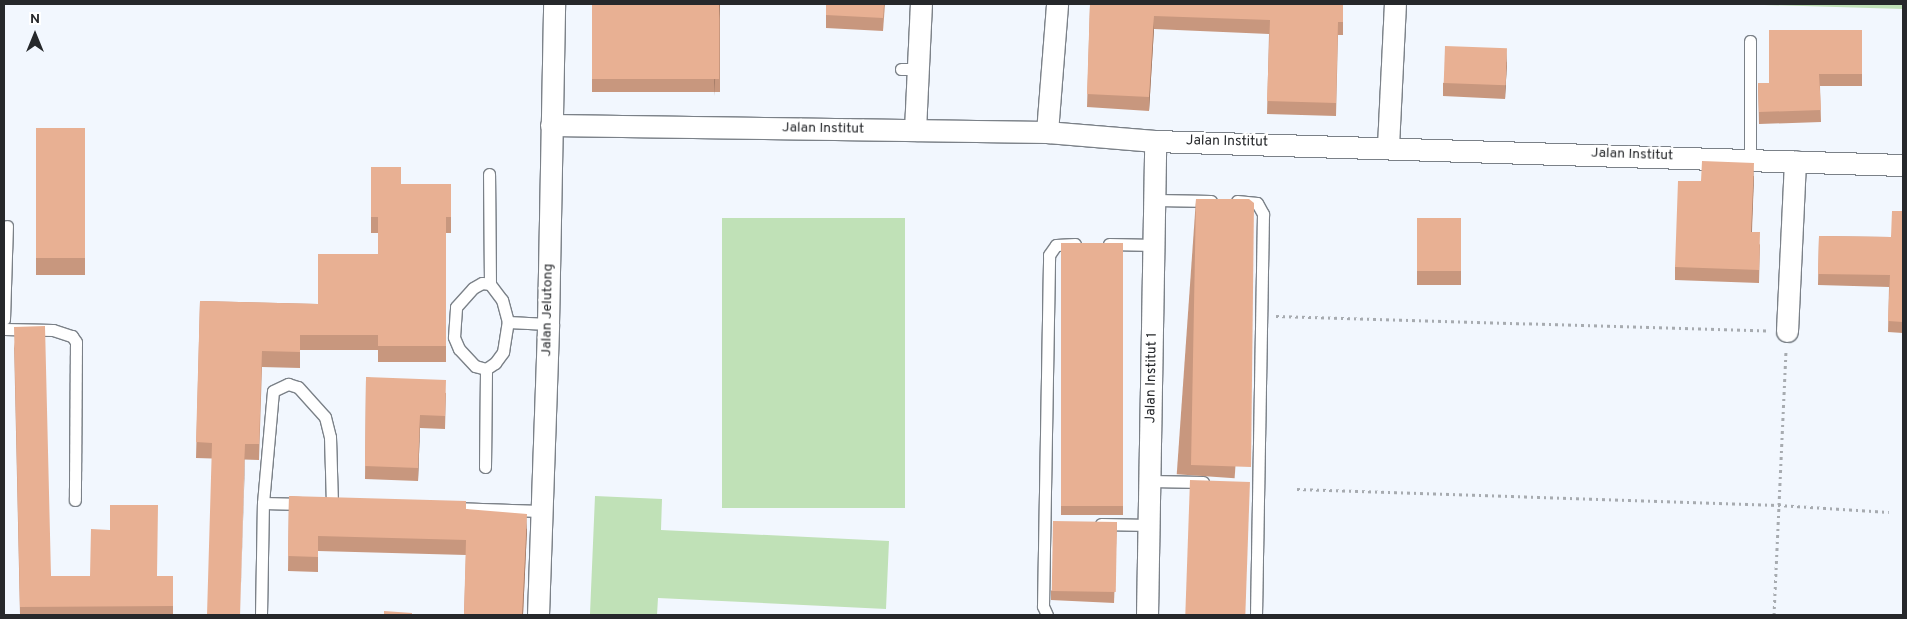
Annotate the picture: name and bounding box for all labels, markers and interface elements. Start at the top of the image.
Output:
north arrow [10,10,60,60]
text: N [30,11,40,28]
street label: Jalan Institut [782,120,864,138]
street label: Jalan Institut [1186,133,1268,151]
street label: Jalan Institut [1591,145,1673,165]
street label: Jalan Jelutong [539,263,557,357]
street label: Jalan Institut 1 [1143,332,1161,424]

